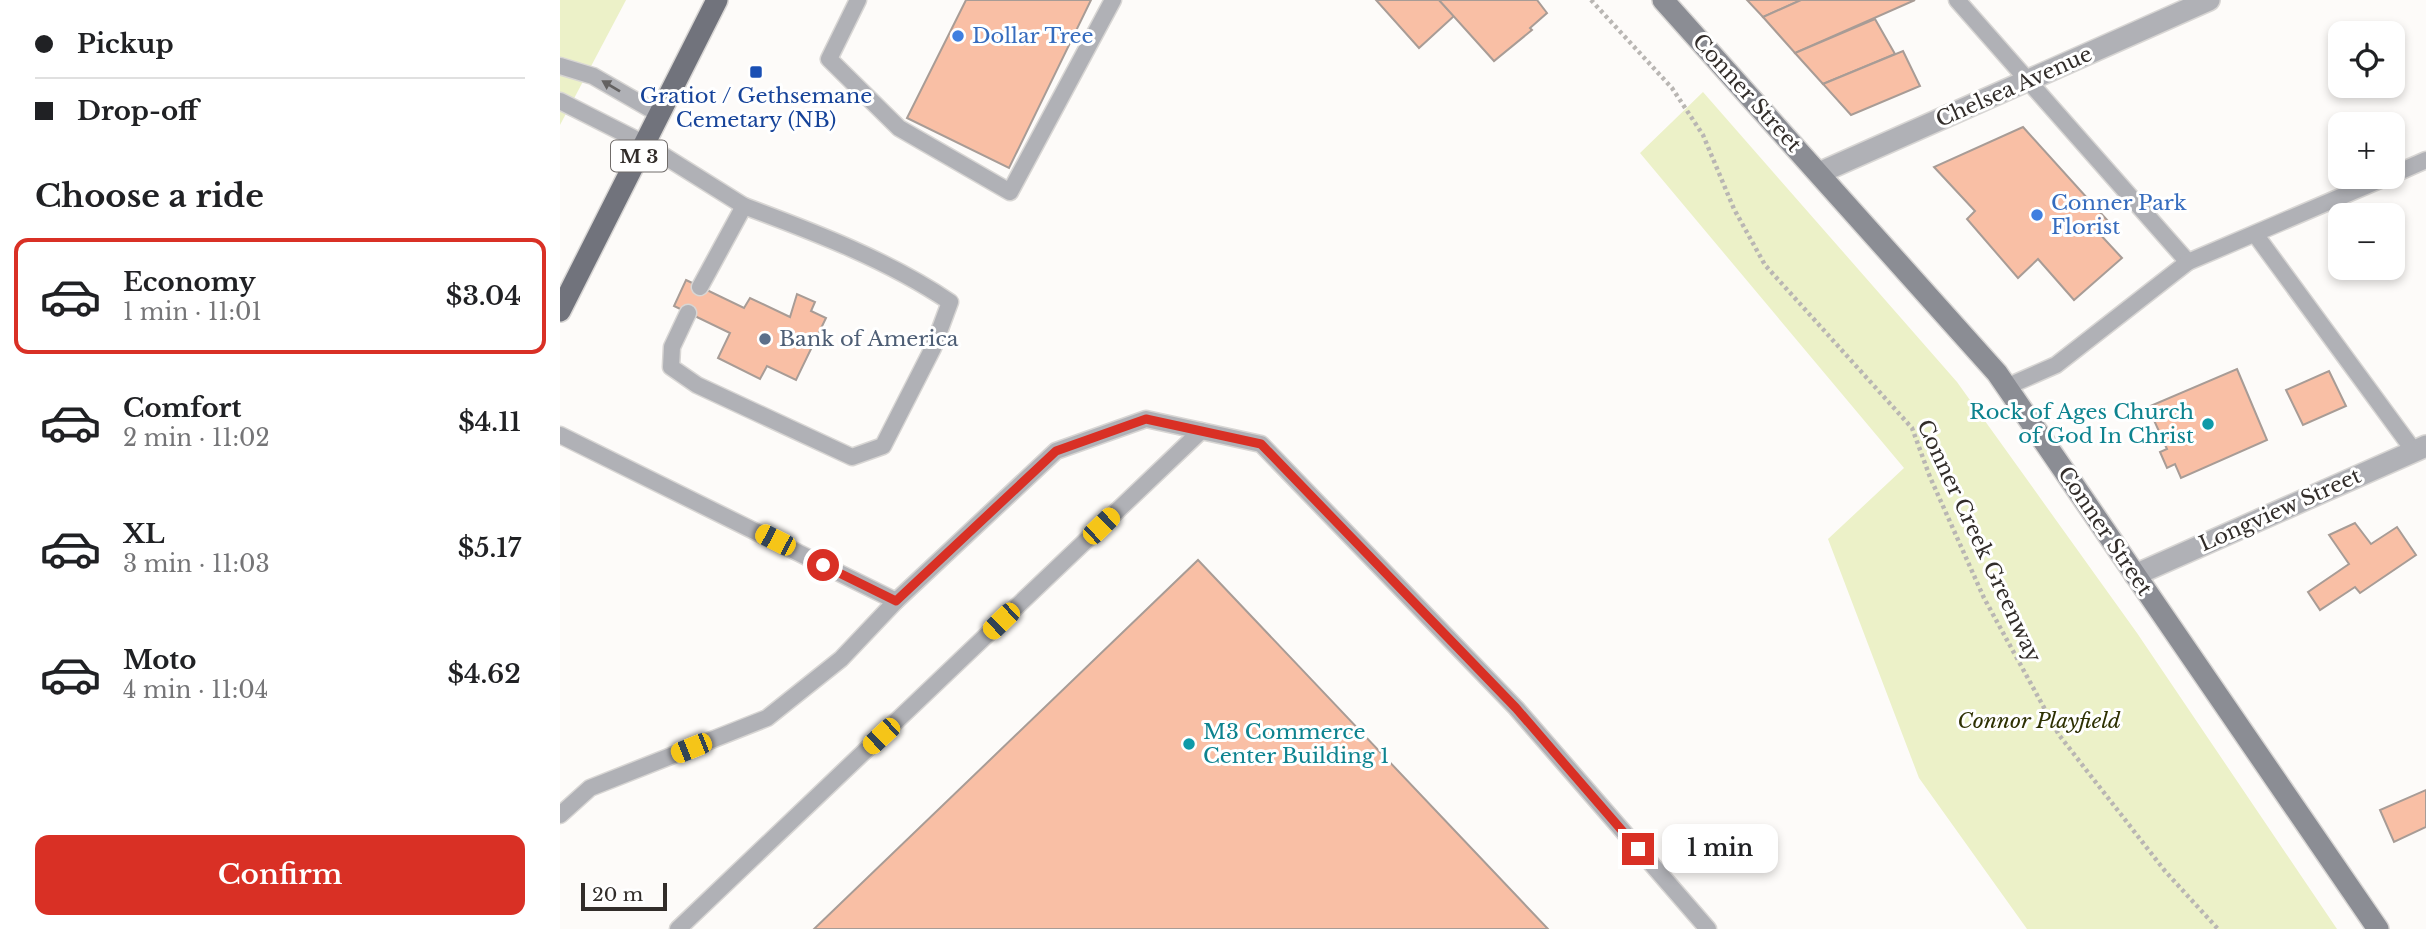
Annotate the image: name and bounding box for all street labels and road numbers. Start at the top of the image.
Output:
street label: Conner Street [1687,28,1807,158]
street label: Chelsea Avenue [1932,41,2096,133]
road number: M 3 [611,140,667,172]
street label: Conner Creek Greenway [1911,415,2047,667]
street label: Conner Street [2052,461,2158,601]
street label: Longview Street [2195,463,2365,557]

